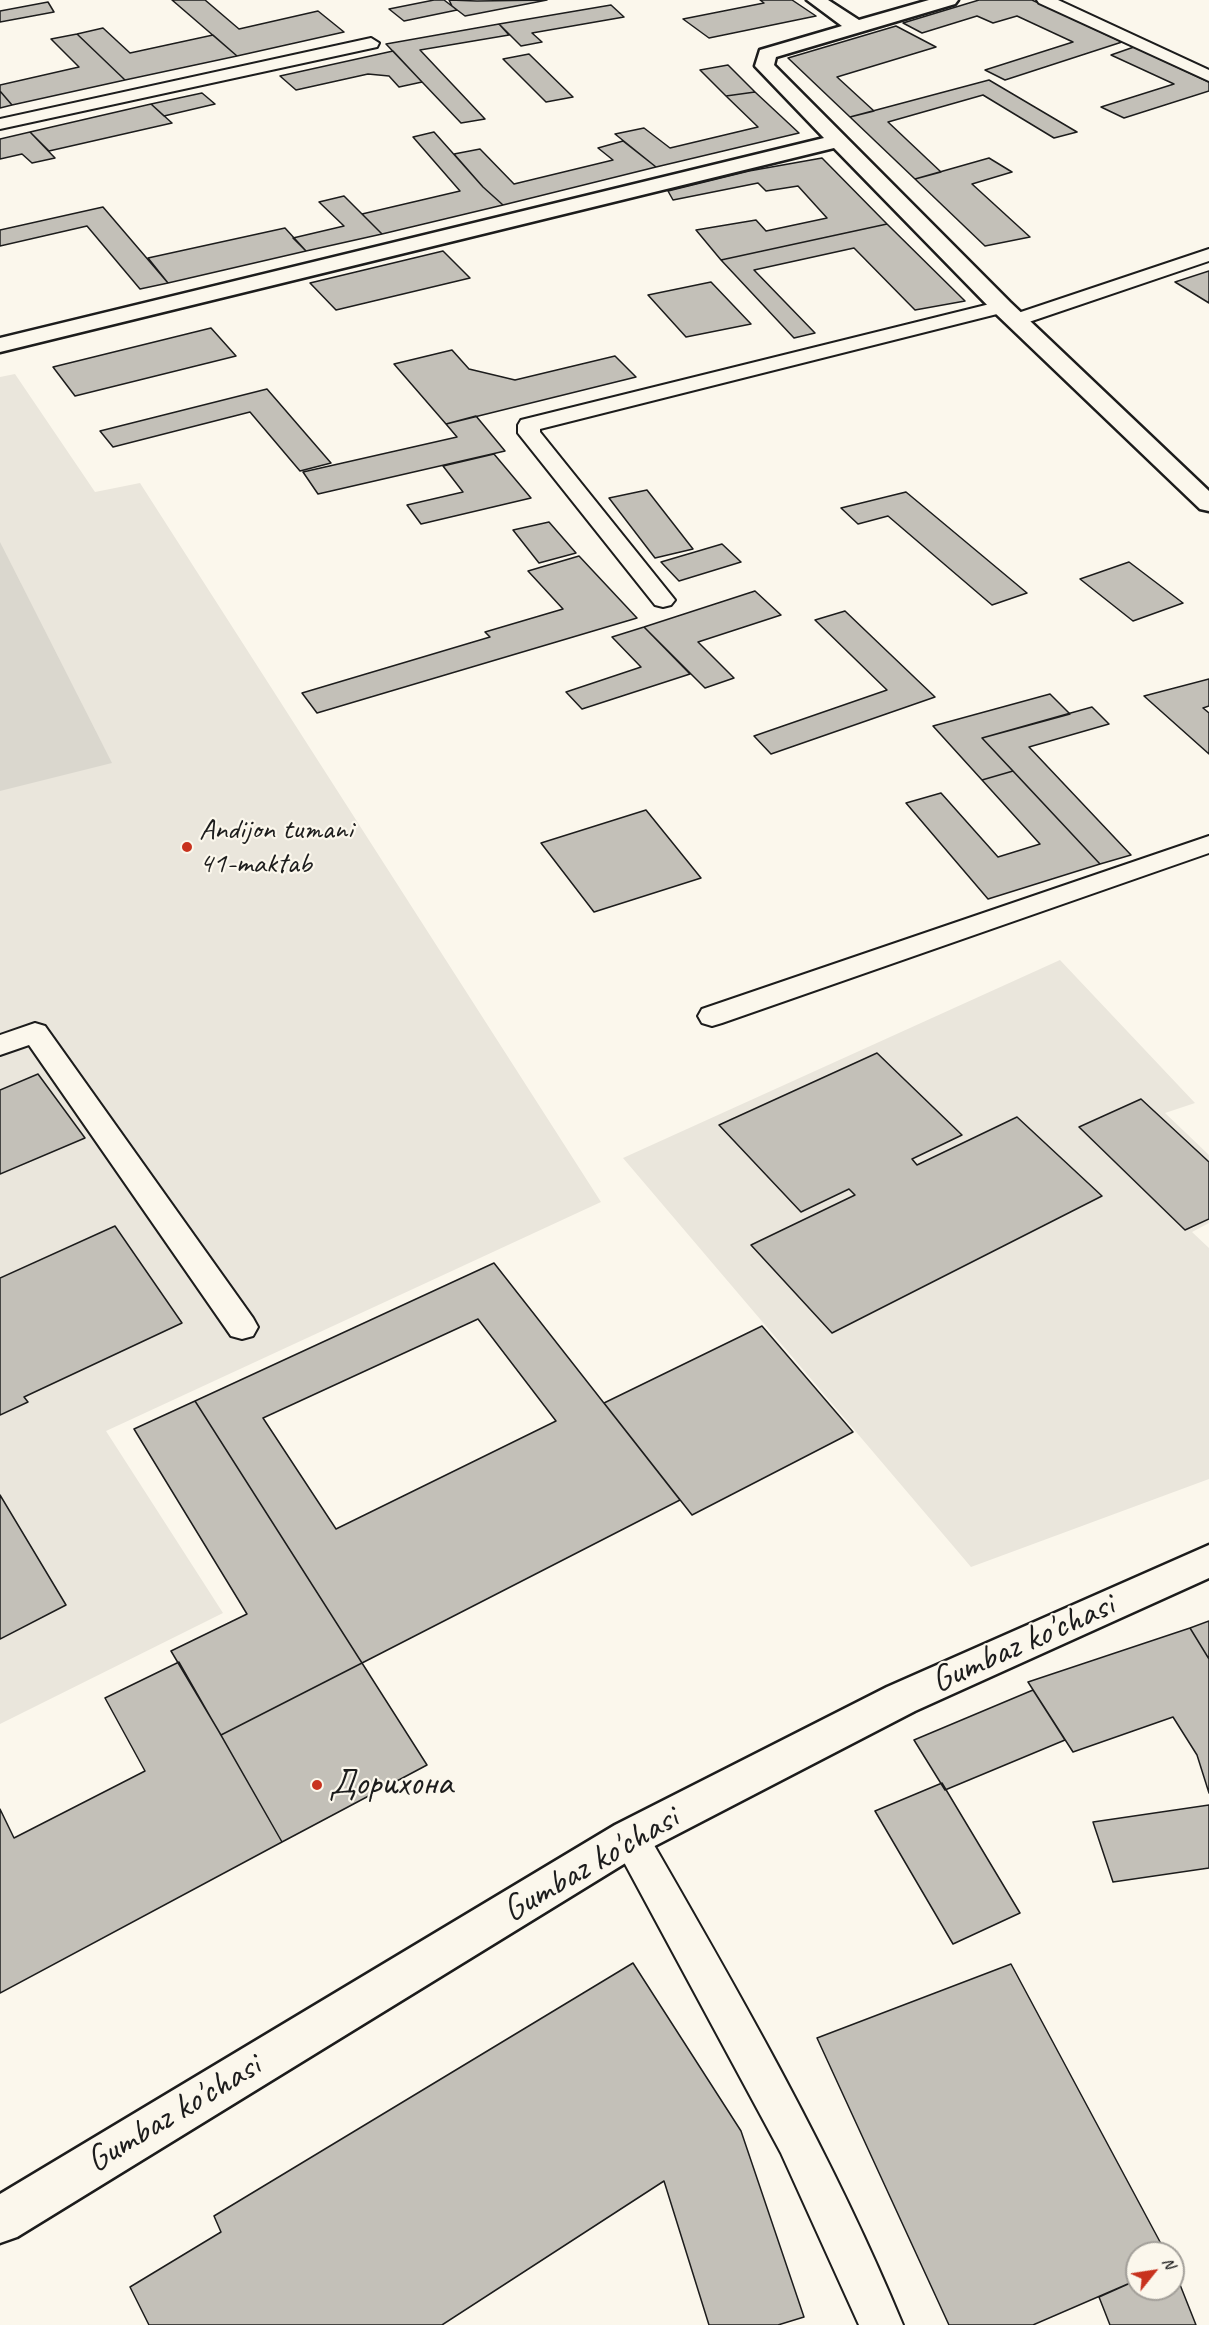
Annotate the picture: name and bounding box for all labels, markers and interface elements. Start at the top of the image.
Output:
place label: Andijon tumani 41-maktab [199,812,353,882]
marker: Andijon tumani 41-maktab [180,840,194,854]
street label: Gumbaz ko'chasi [925,1585,1121,1703]
place label: Дорихона [329,1763,453,1807]
marker: Дорихона [310,1778,324,1792]
street label: Gumbaz ko'chasi [496,1797,686,1933]
street label: Gumbaz ko'chasi [79,2045,269,2183]
north arrow [1125,2241,1185,2301]
text: N [1158,2254,1180,2272]

